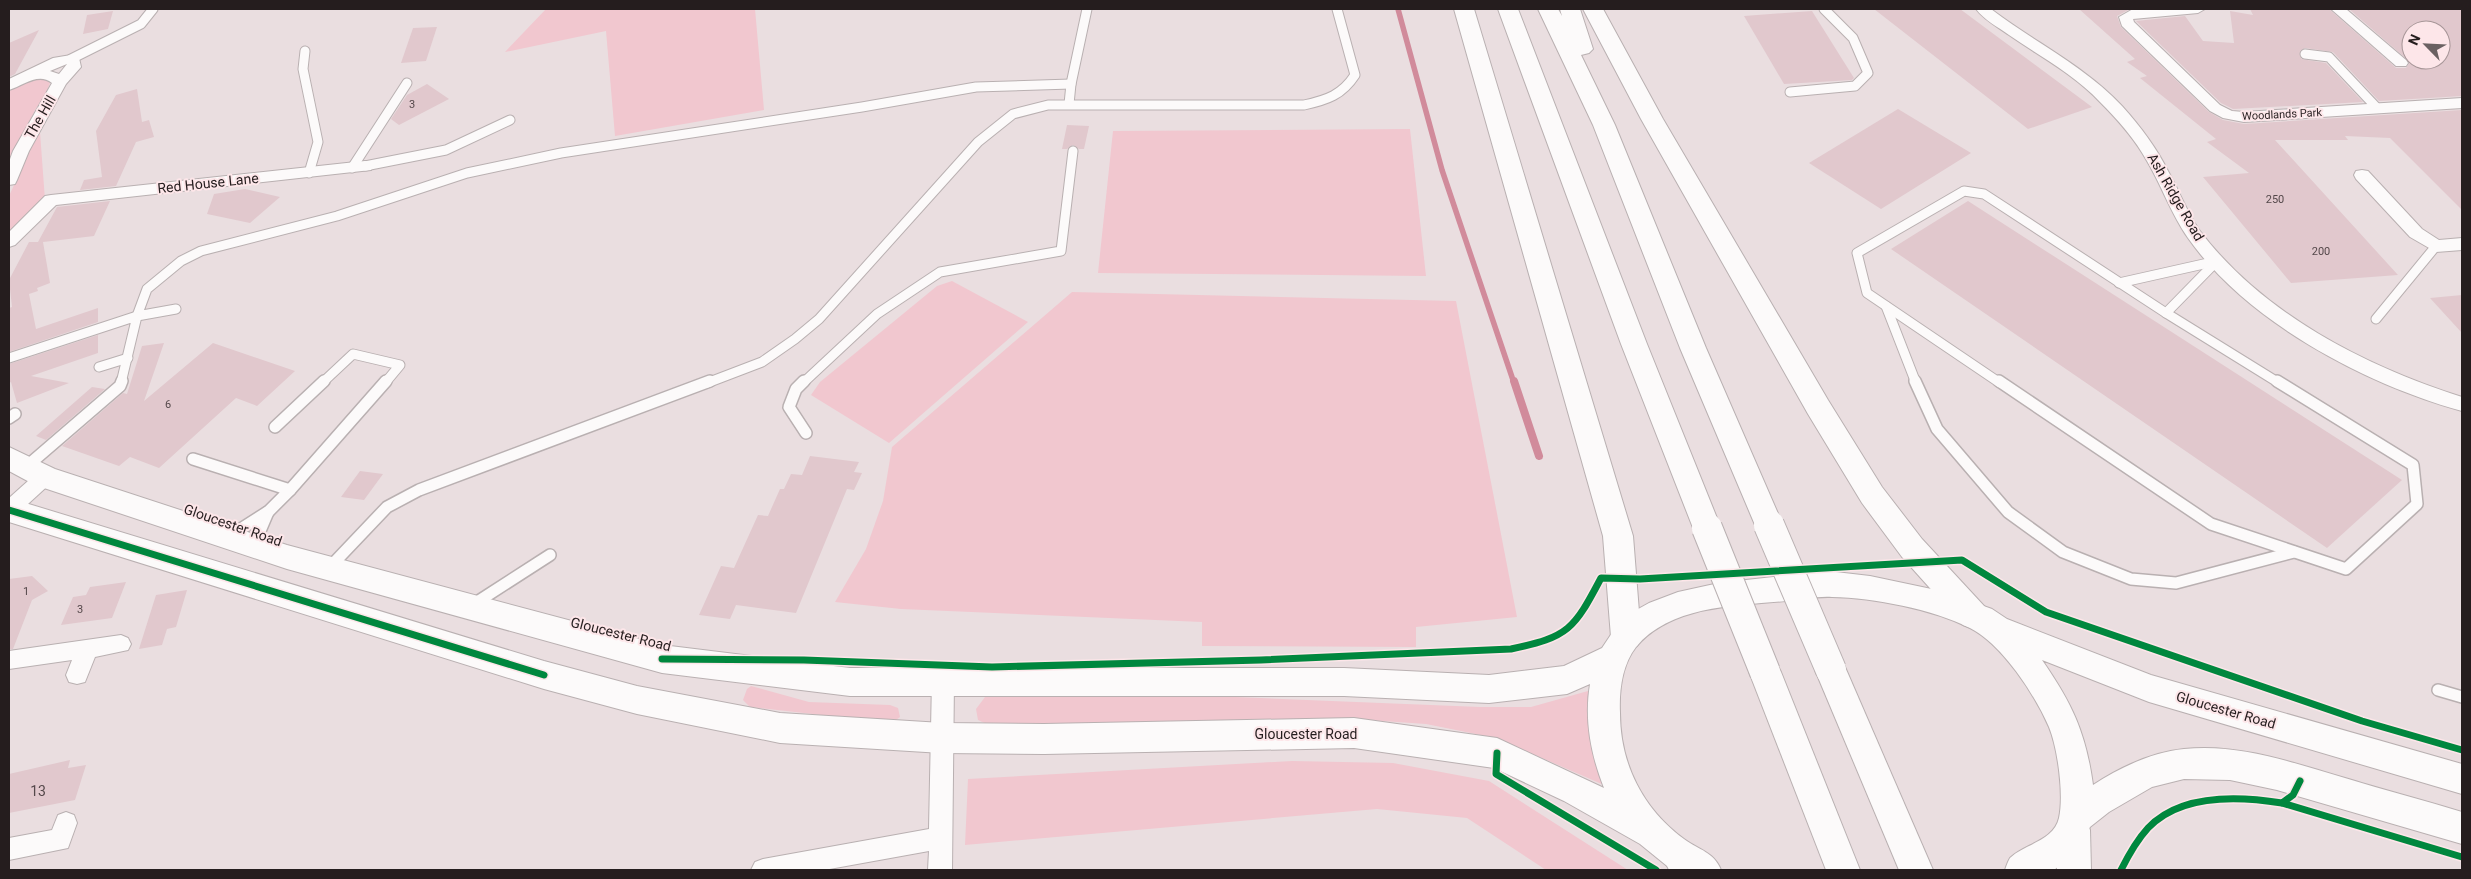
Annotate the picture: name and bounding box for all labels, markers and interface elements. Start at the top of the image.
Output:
north arrow [2401,20,2451,70]
text: N [2405,32,2423,47]
street label: The Hill [21,93,59,141]
house number: 3 [409,98,415,111]
street label: Woodlands Park [2242,106,2323,123]
street label: Ash Ridge Road [2144,150,2208,244]
street label: Red House Lane [157,170,259,196]
house number: 250 [2266,193,2284,206]
house number: 200 [2312,245,2330,258]
house number: 6 [165,398,171,411]
street label: Gloucester Road [182,501,284,549]
house number: 1 [23,585,29,598]
house number: 3 [77,603,83,616]
street label: Gloucester Road [569,614,673,654]
street label: Gloucester Road [2174,688,2278,732]
street label: Gloucester Road [1255,726,1357,742]
house number: 13 [30,783,46,799]

